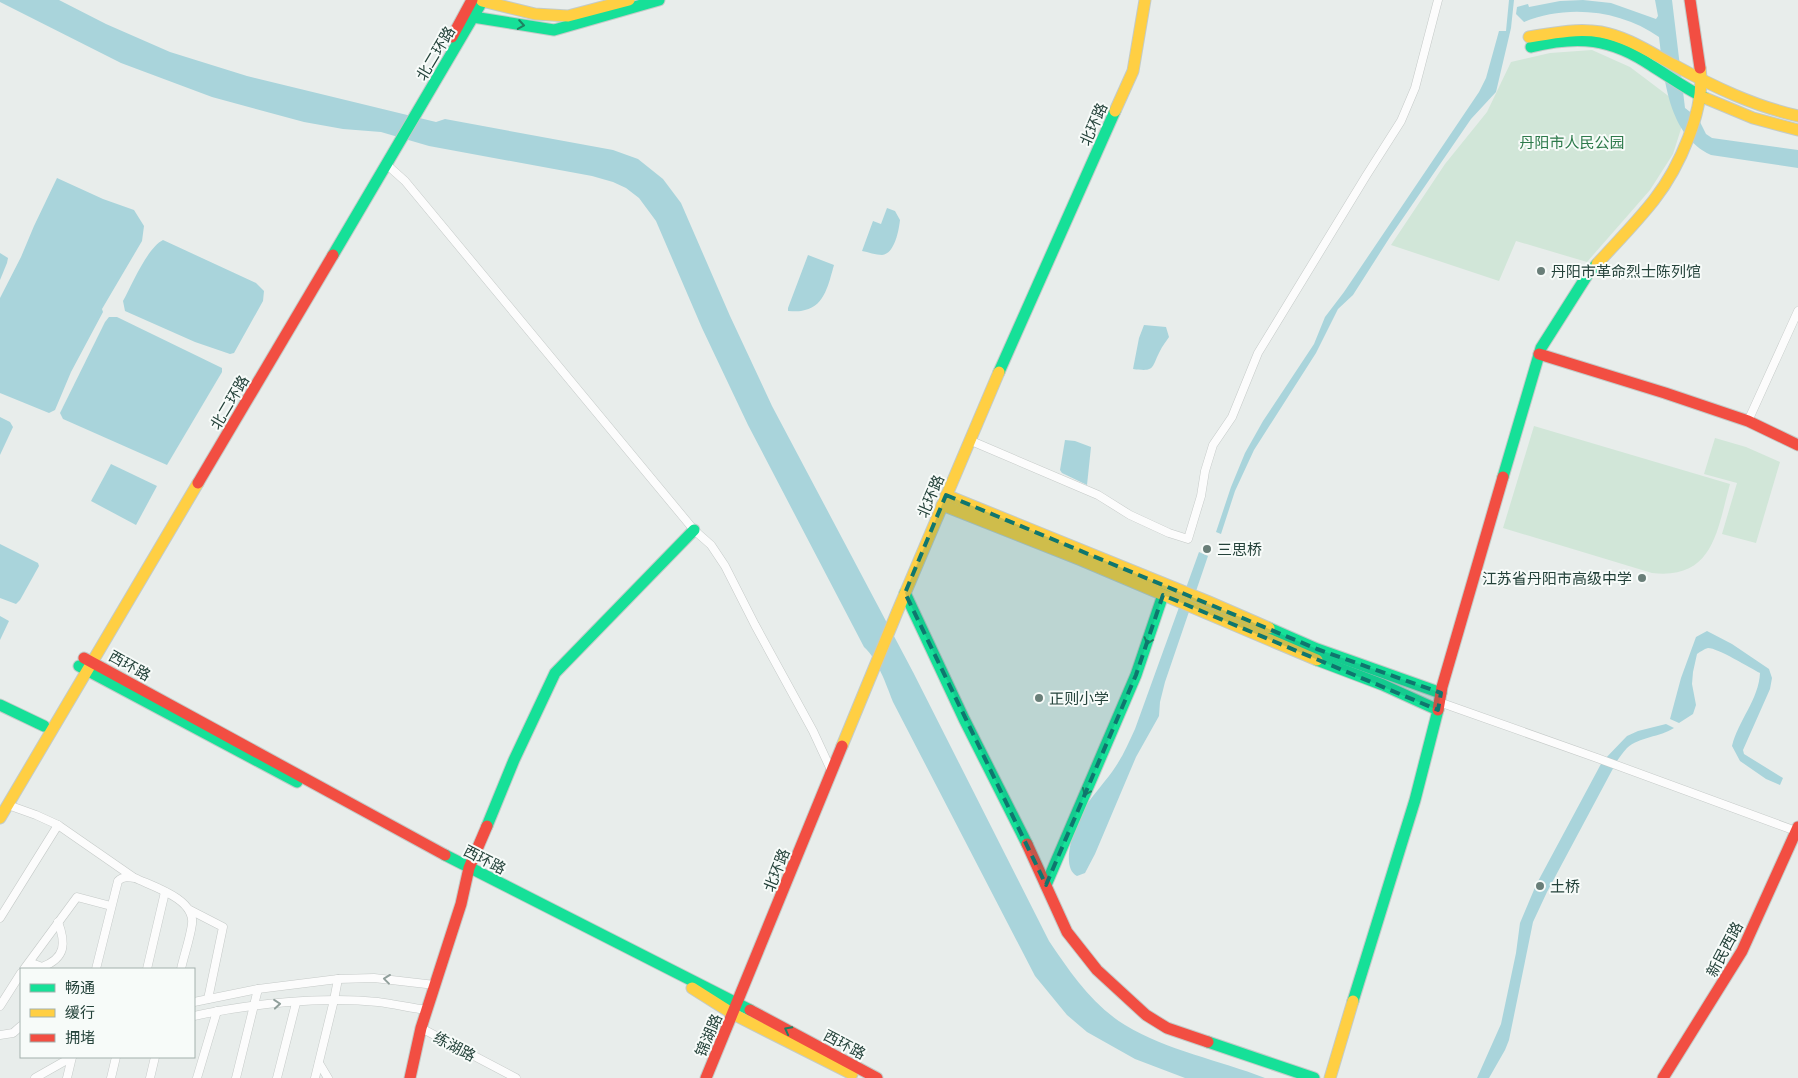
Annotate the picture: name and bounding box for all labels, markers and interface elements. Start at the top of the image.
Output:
one-way arrow [517,19,525,30]
street label: 北二环路 [412,23,458,83]
street label: 北环路 [1076,100,1110,148]
park label: 丹阳市人民公园 [1519,133,1625,151]
place label: 丹阳市革命烈士陈列馆 [1551,262,1701,280]
marker: 丹阳市革命烈士陈列馆 [1535,265,1547,277]
street label: 北二环路 [206,372,252,432]
street label: 北环路 [913,472,947,520]
place label: 三思桥 [1217,540,1262,558]
marker: 三思桥 [1201,543,1213,555]
place label: 江苏省丹阳市高级中学 [1482,569,1632,587]
marker: 江苏省丹阳市高级中学 [1636,572,1648,584]
one-way arrow [1143,637,1153,645]
street label: 西环路 [106,646,154,684]
place label: 正则小学 [1049,689,1109,707]
marker: 正则小学 [1033,692,1045,704]
one-way arrow [1082,787,1093,796]
street label: 西环路 [461,841,509,877]
street label: 北环路 [759,846,793,894]
place label: 土桥 [1550,877,1580,895]
marker: 土桥 [1534,880,1546,892]
street label: 新民西路 [1702,918,1746,980]
legend [20,968,195,1058]
one-way arrow [382,974,390,985]
text: 畅通 [65,978,95,996]
one-way arrow [273,999,281,1010]
text: 缓行 [65,1003,95,1021]
street label: 锦湖路 [691,1011,725,1059]
street label: 西环路 [821,1025,869,1063]
one-way arrow [784,1026,793,1036]
street label: 练湖路 [431,1027,479,1065]
text: 拥堵 [65,1028,95,1046]

